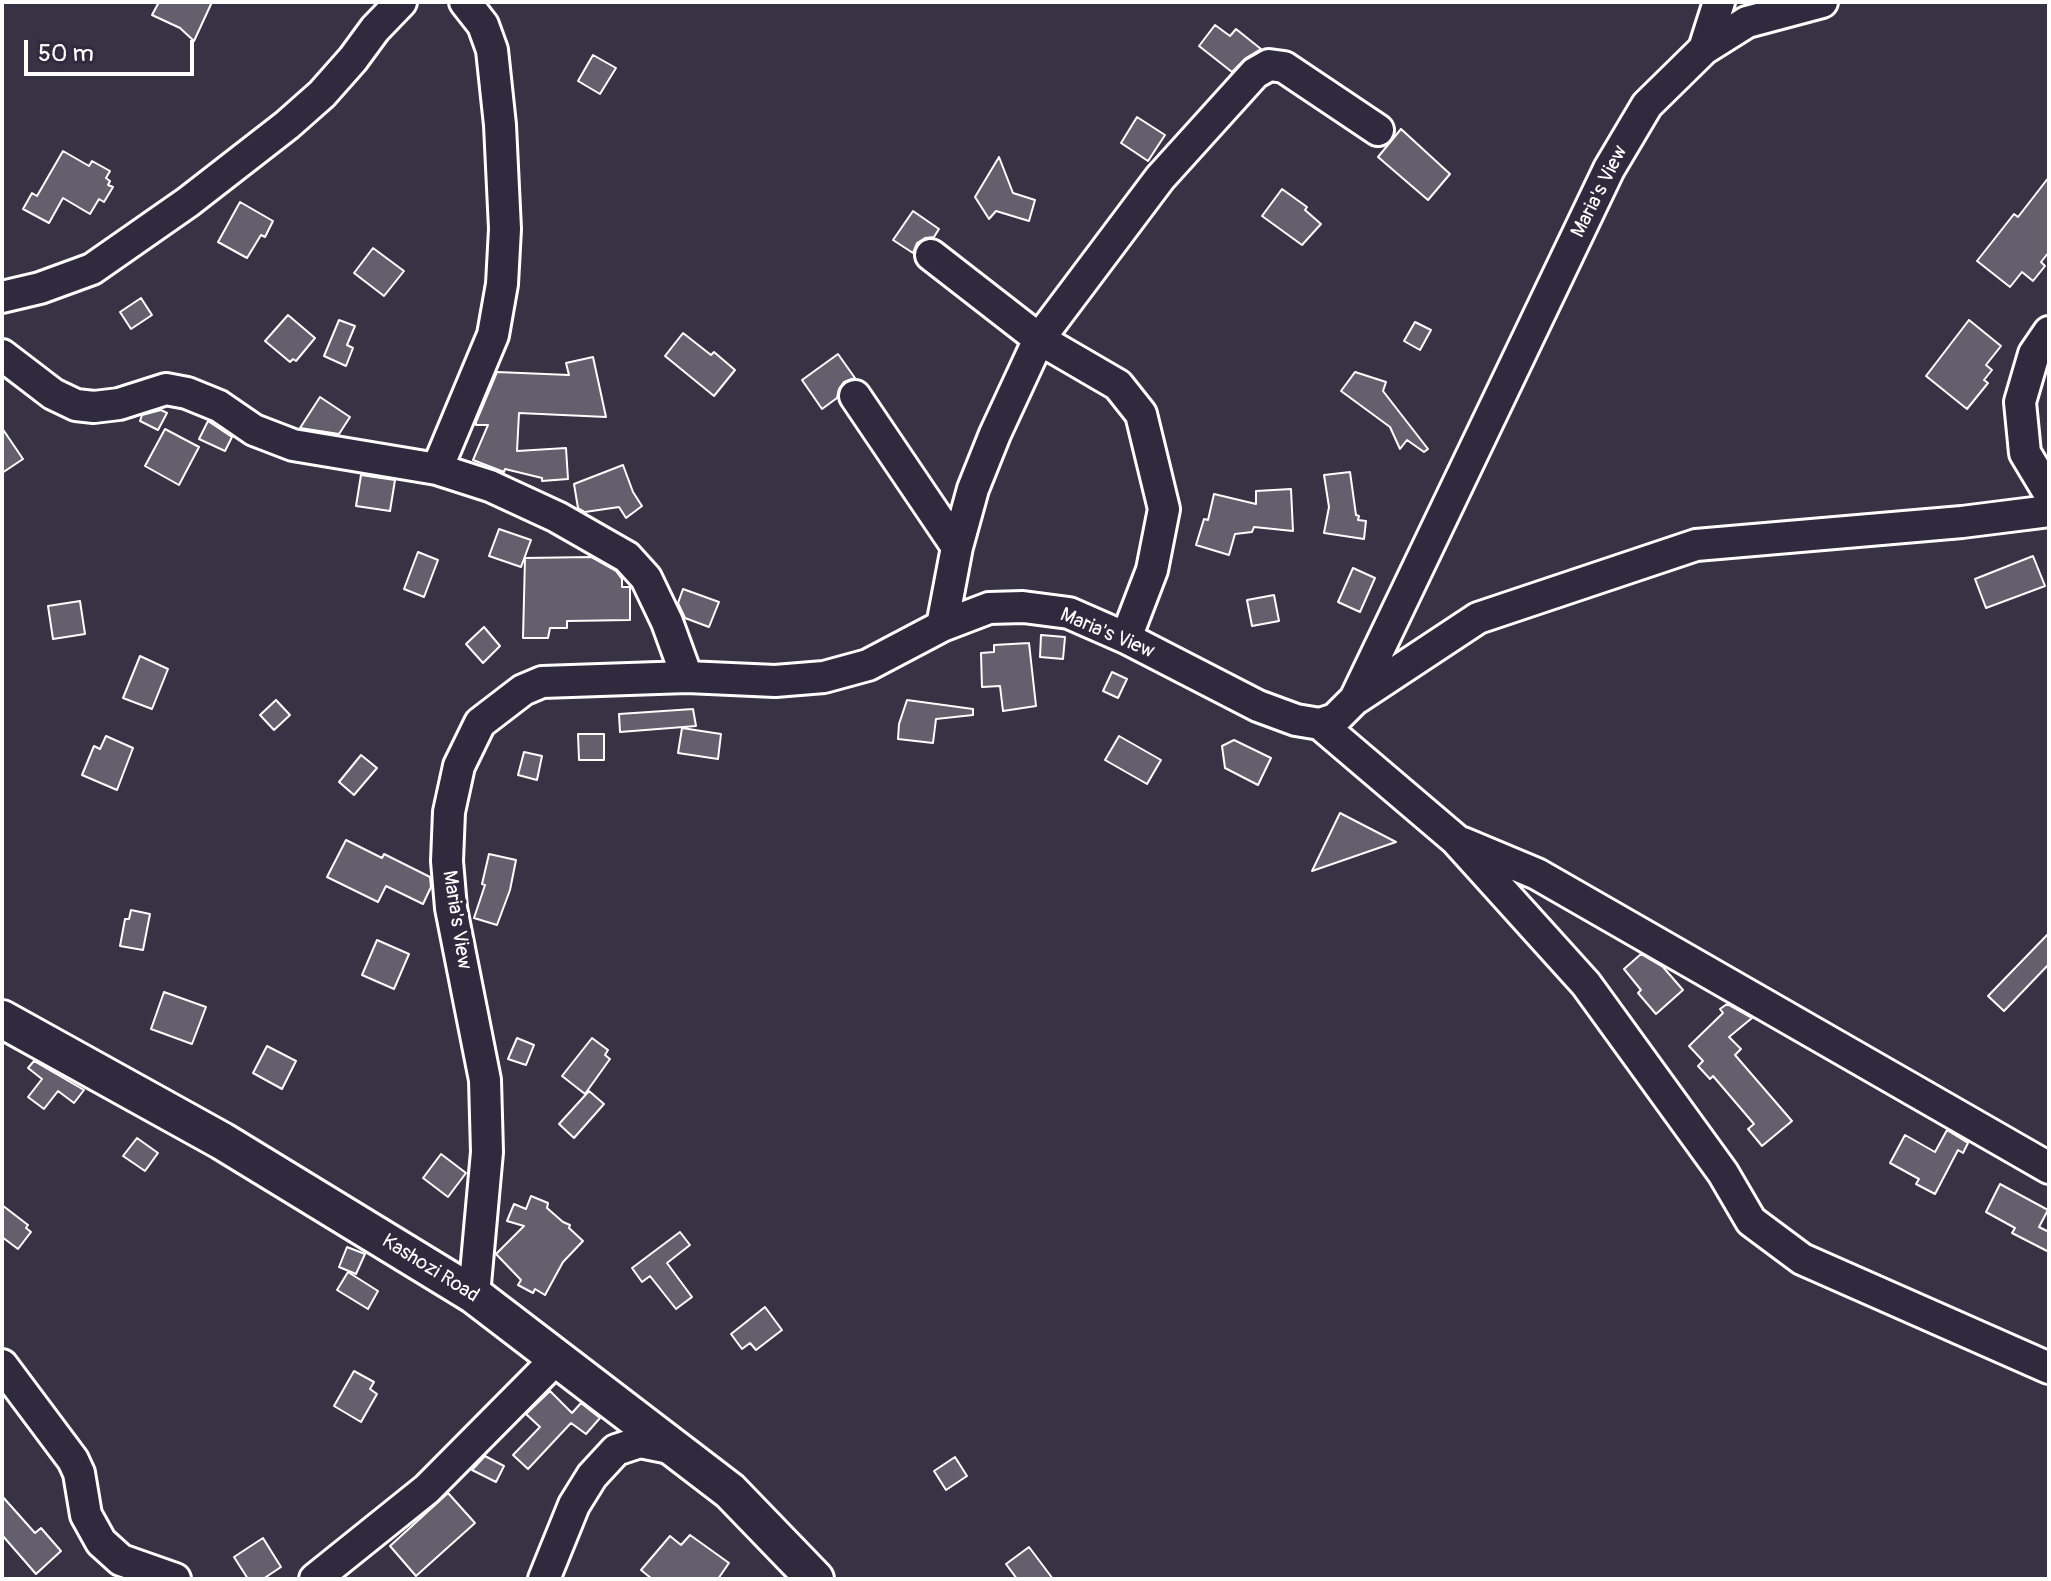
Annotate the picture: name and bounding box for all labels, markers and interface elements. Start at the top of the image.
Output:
scale bar [28,24,198,74]
text: 50 m [38,39,94,68]
street label: Maria's View [1567,142,1633,242]
street label: Maria's View [1056,603,1158,665]
street label: Maria's View [436,869,476,971]
street label: Kashozi Road [377,1230,483,1308]

